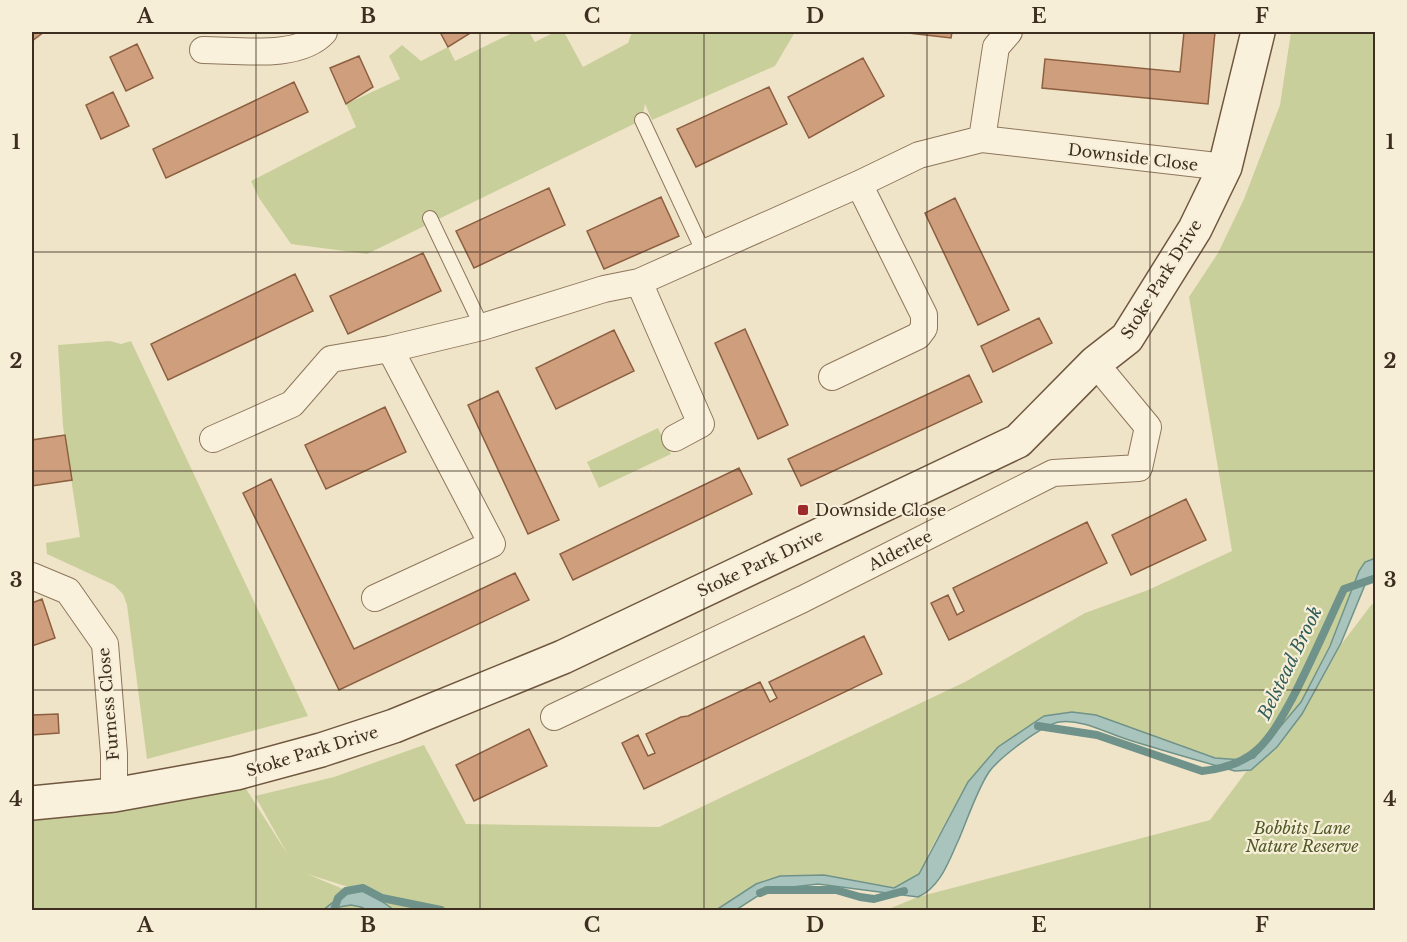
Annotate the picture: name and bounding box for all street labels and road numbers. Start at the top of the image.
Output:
street label: Downside Close [1067,139,1199,175]
street label: Stoke Park Drive [1116,216,1206,342]
street label: Stoke Park Drive [694,525,826,601]
street label: Alderlee [864,525,935,575]
street label: Furness Close [93,647,123,761]
street label: Stoke Park Drive [244,721,380,781]

